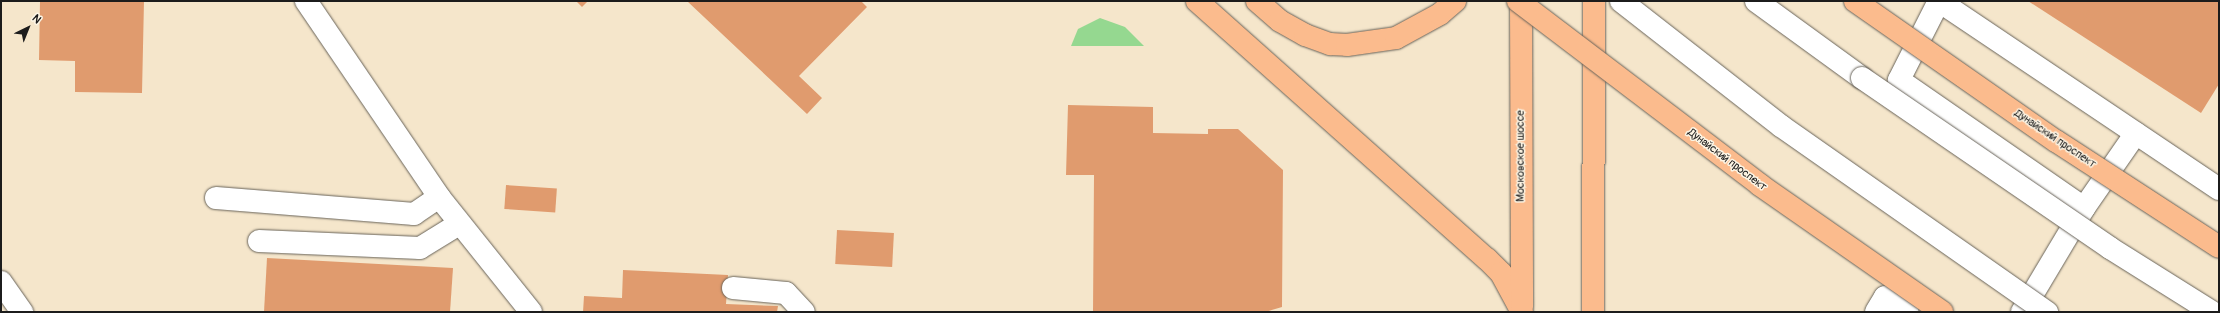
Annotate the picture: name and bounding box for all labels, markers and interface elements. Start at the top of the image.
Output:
north arrow [8,8,48,48]
text: N [29,12,44,26]
street label: Дунайский проспект [2012,107,2098,171]
street label: Московское шоссе [1514,110,1528,202]
street label: Дунайский проспект [1685,126,1769,194]

